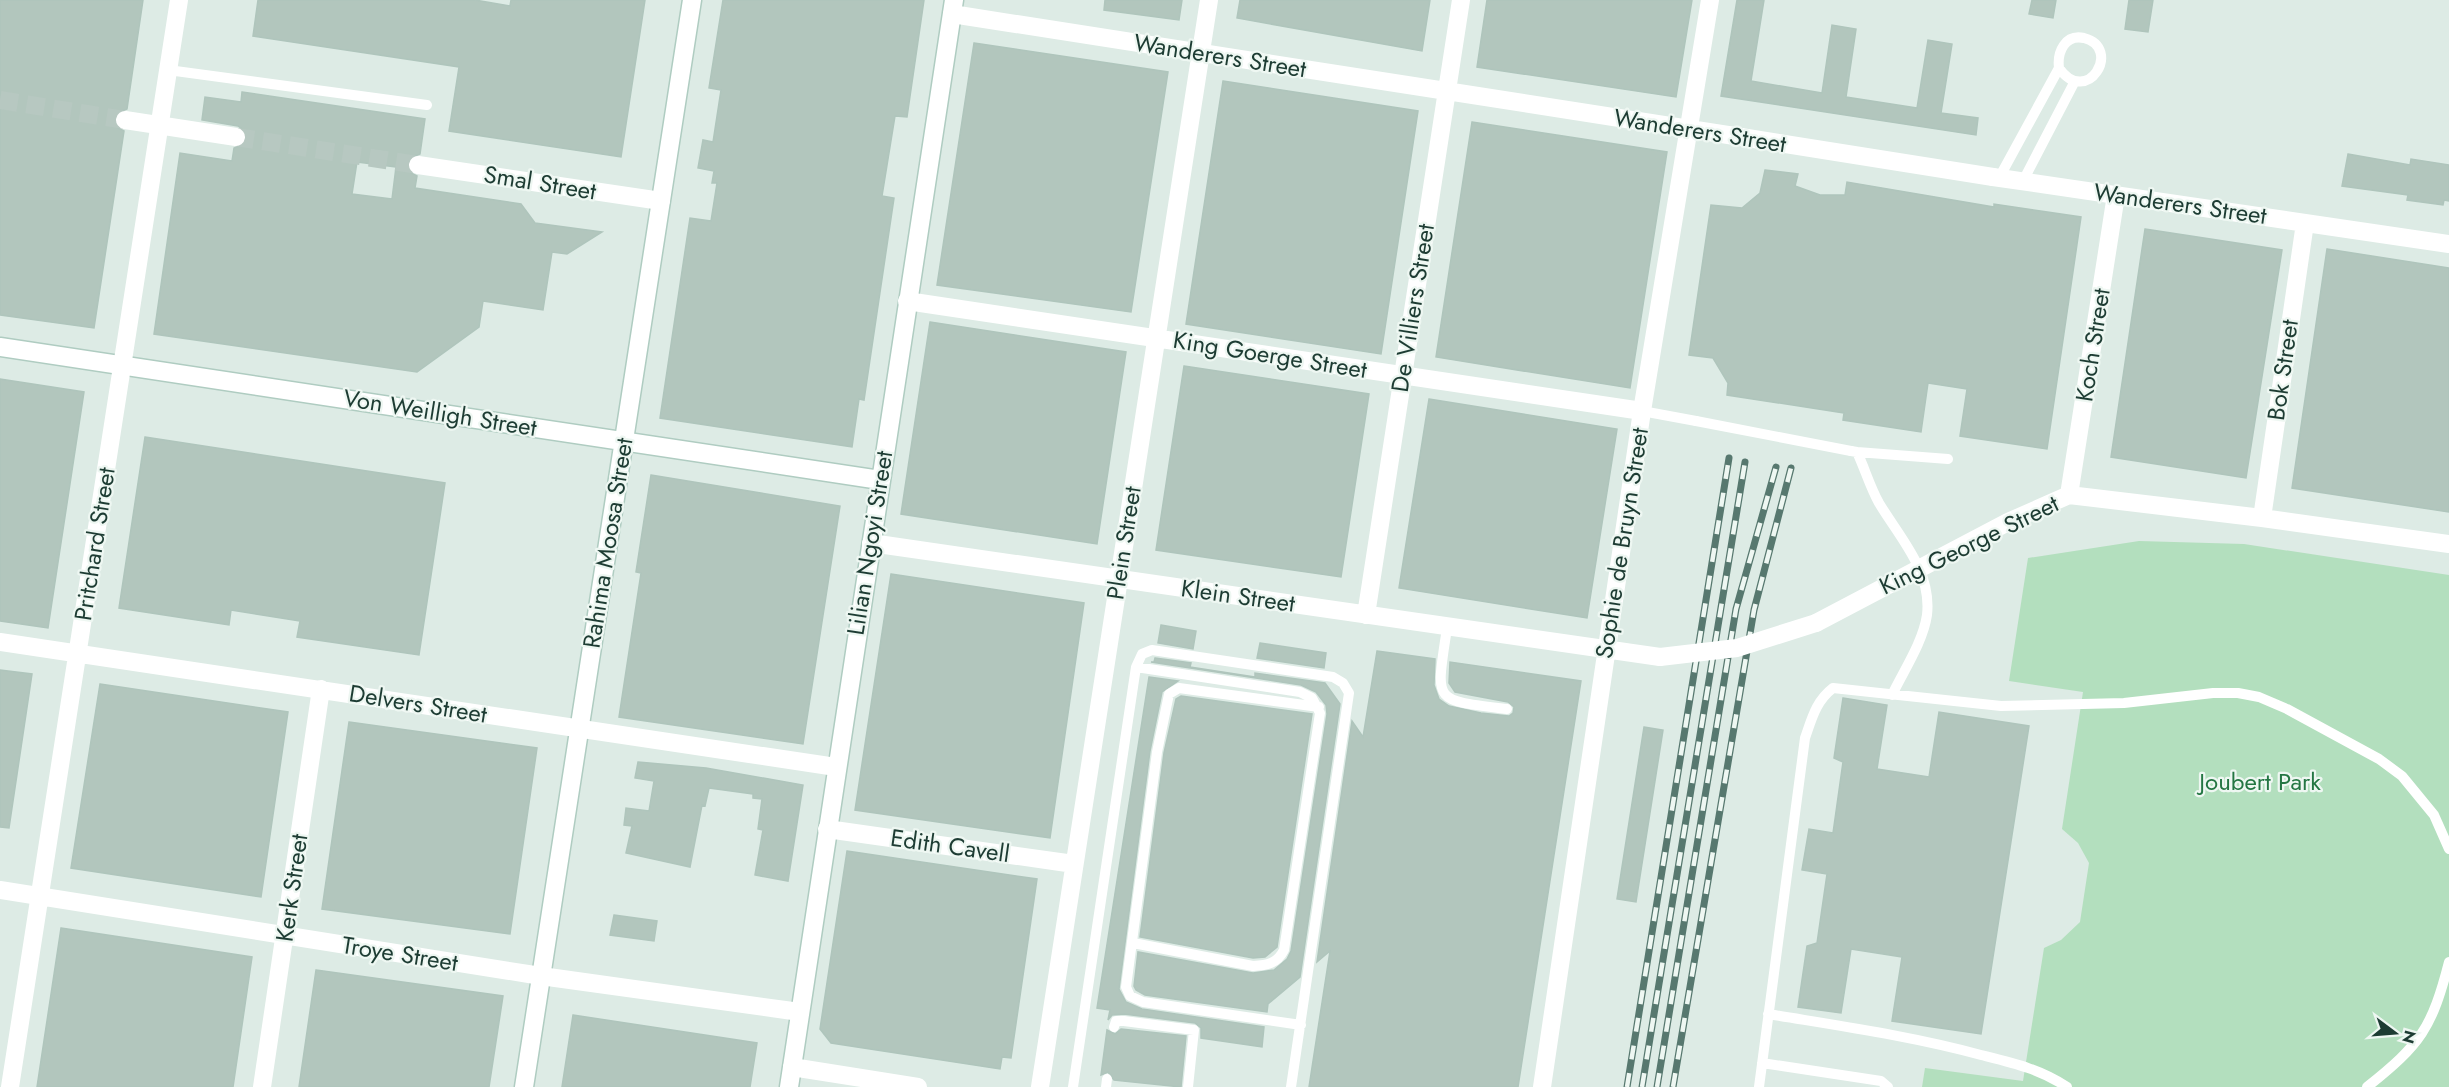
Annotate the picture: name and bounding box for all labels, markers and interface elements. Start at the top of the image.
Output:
street label: Wanderers Street [1131,25,1309,86]
street label: Wanderers Street [1611,100,1789,161]
street label: Smal Street [481,156,599,209]
street label: Wanderers Street [2091,174,2269,233]
street label: De Villiers Street [1382,221,1443,395]
street label: Koch Street [2066,285,2119,404]
street label: Bok Street [2258,317,2307,423]
street label: King Goerge Street [1171,322,1370,387]
street label: Von Weilligh Street [341,380,539,445]
street label: Sophie de Bruyn Street [1586,425,1657,661]
street label: Rahima Moosa Street [574,435,641,651]
street label: Lilian Ngoyi Street [838,448,901,638]
street label: Pritchard Street [65,464,124,623]
street label: Plein Street [1097,483,1150,602]
street label: King George Street [1873,486,2065,603]
street label: Klein Street [1179,570,1298,621]
street label: Delvers Street [347,675,490,732]
park label: Joubert Park [2196,764,2321,799]
street label: Edith Cavell [888,820,1012,871]
street label: Kerk Street [267,832,316,944]
street label: Troye Street [340,927,461,980]
north arrow [2365,1003,2425,1063]
text: N [2396,1028,2422,1046]

